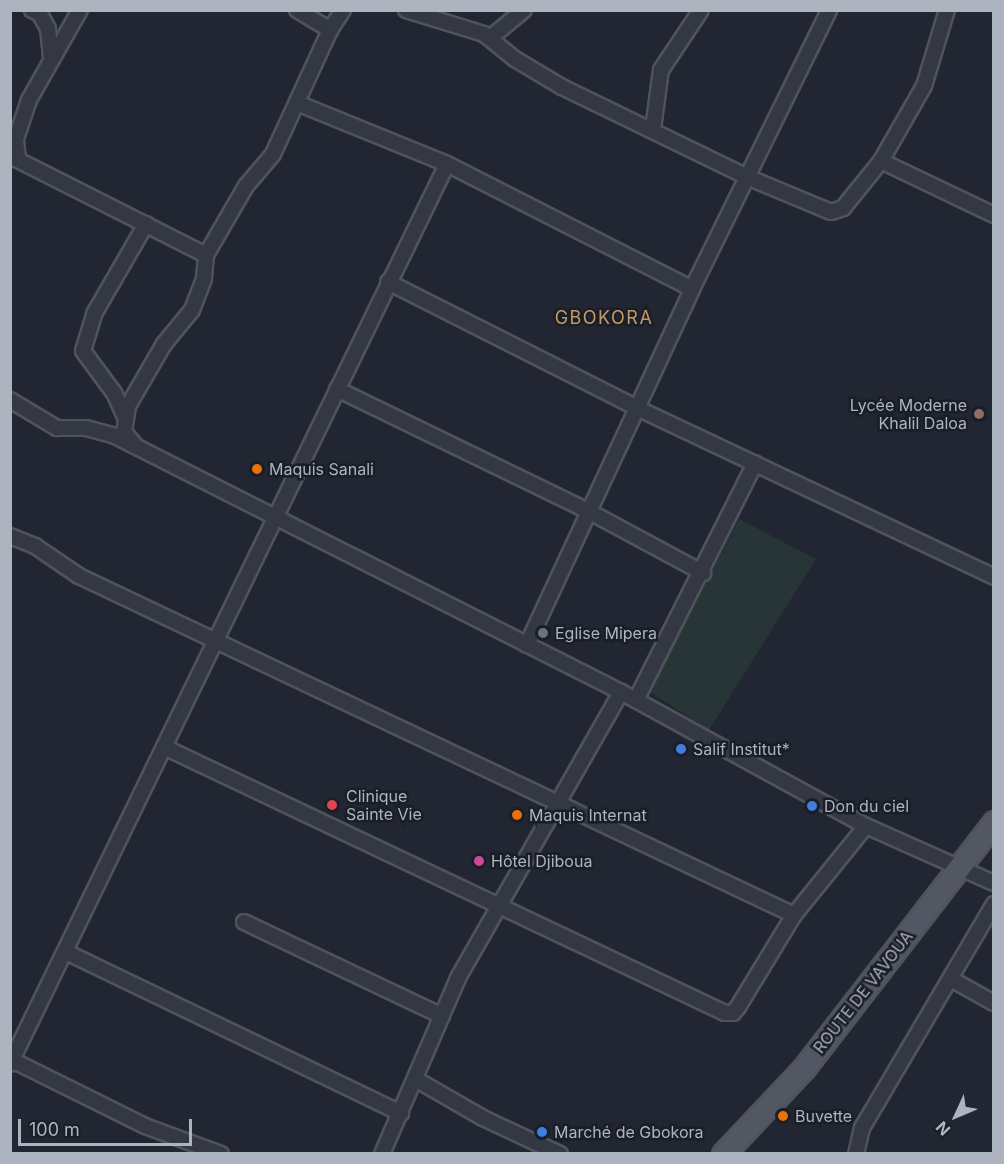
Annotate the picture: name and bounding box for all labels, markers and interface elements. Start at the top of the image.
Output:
district label: GBOKORA [555,307,653,329]
place label: Lycée Moderne Khalil Daloa [850,395,967,433]
marker: Lycée Moderne Khalil Daloa [972,407,986,421]
place label: Maquis Sanali [269,459,374,479]
marker: Maquis Sanali [250,462,264,476]
place label: Eglise Mipera [555,623,657,643]
marker: Eglise Mipera [536,626,550,640]
place label: Salif Institut* [693,739,790,759]
marker: Salif Institut* [674,742,688,756]
place label: Clinique Sainte Vie [346,786,422,824]
marker: Clinique Sainte Vie [323,796,341,814]
place label: Don du ciel [824,796,909,816]
marker: Don du ciel [805,799,819,813]
place label: Maquis Internat [529,805,647,825]
marker: Maquis Internat [510,808,524,822]
place label: Hôtel Djiboua [491,851,592,871]
marker: Hôtel Djiboua [472,854,486,868]
street label: ROUTE DE VAVOUA [809,927,917,1057]
north arrow [926,1086,986,1146]
place label: Buvette [795,1106,852,1126]
scale bar [21,1107,195,1145]
marker: Buvette [776,1109,790,1123]
text: N [932,1117,954,1140]
text: 100 m [29,1119,80,1140]
place label: Marché de Gbokora [554,1122,704,1142]
marker: Marché de Gbokora [535,1125,549,1139]

